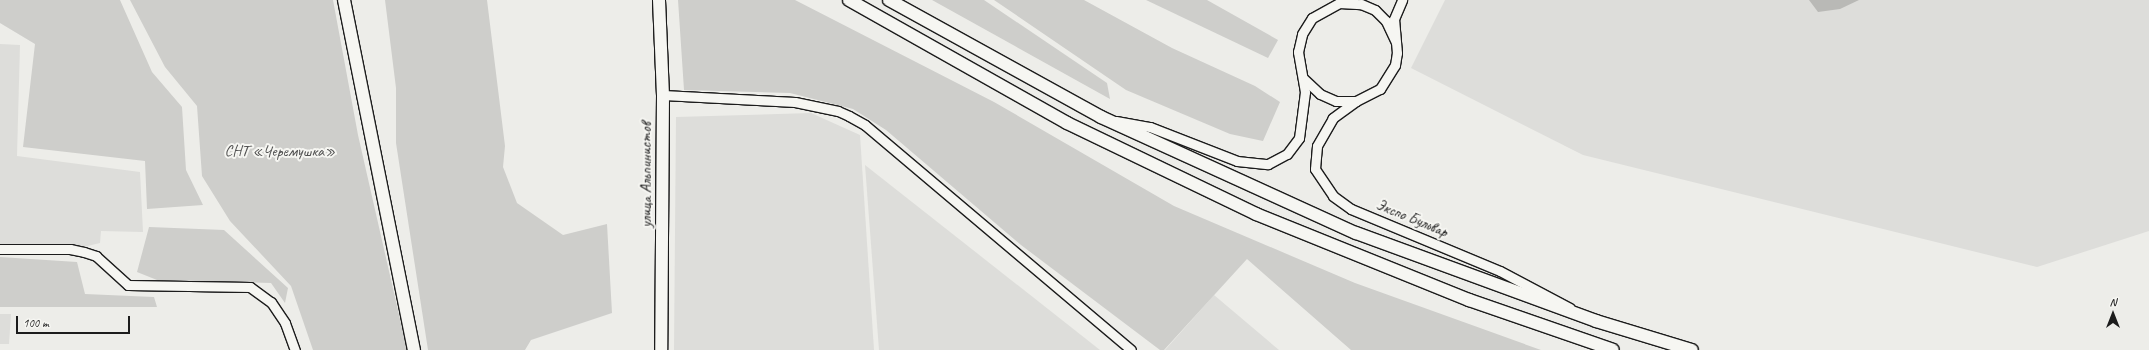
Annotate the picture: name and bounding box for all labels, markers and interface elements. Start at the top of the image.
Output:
street label: улица Альпинистов [636,123,656,227]
park label: СНТ «Черемушка» [225,141,335,161]
street label: Экспо Бульвар [1373,195,1451,241]
north arrow [2093,294,2133,334]
text: N [2110,295,2116,309]
scale bar [18,308,132,334]
text: 100 m [23,315,49,331]

